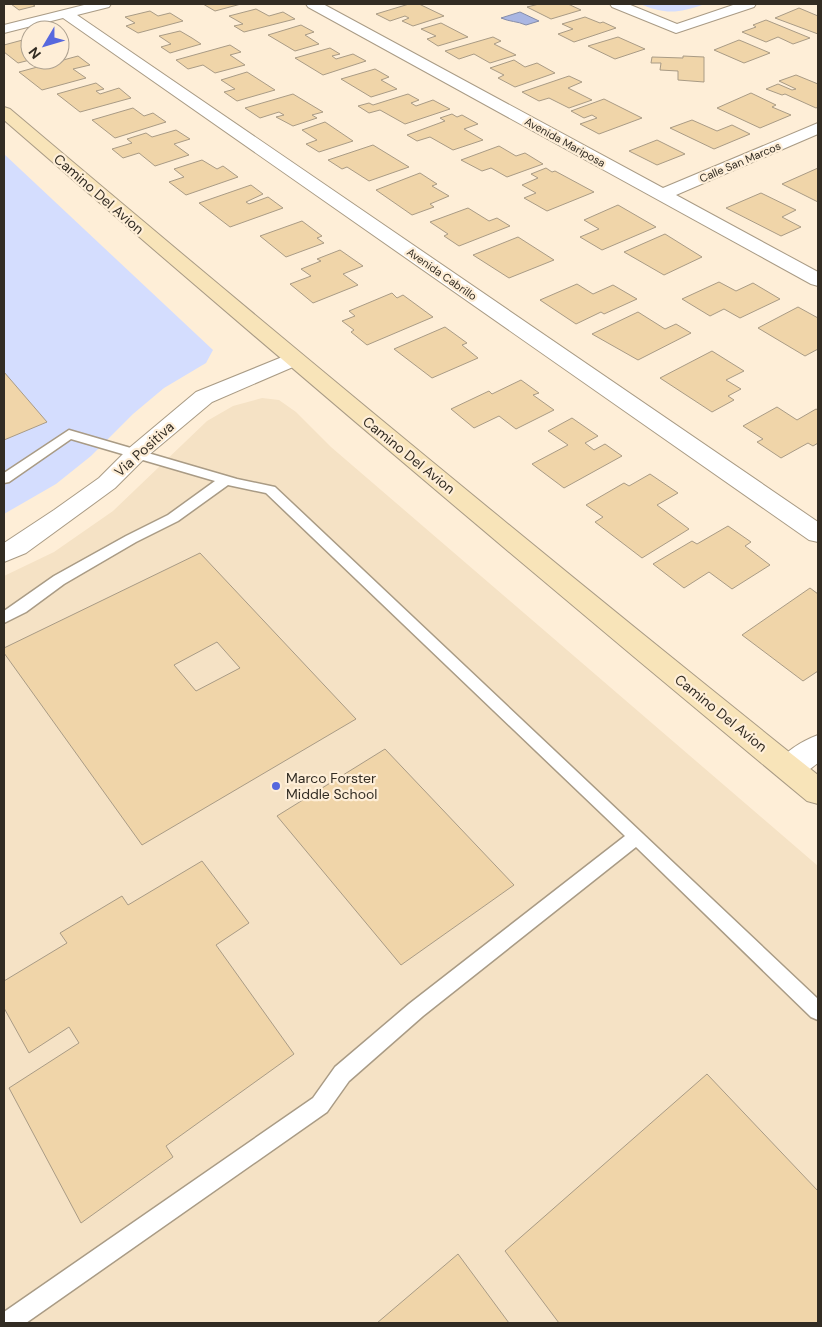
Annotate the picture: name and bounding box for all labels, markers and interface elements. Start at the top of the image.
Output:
north arrow [20,20,70,70]
text: N [25,43,45,63]
street label: Avenida Mariposa [522,114,608,170]
street label: Calle San Marcos [697,139,783,185]
street label: Camino Del Avion [50,150,148,238]
street label: Avenida Cabrillo [404,245,480,303]
street label: Camino Del Avion [359,412,459,498]
street label: Via Positiva [110,418,178,480]
street label: Camino Del Avion [671,670,771,756]
place label: Marco Forster Middle School [286,769,377,803]
marker: Marco Forster Middle School [270,780,282,792]

